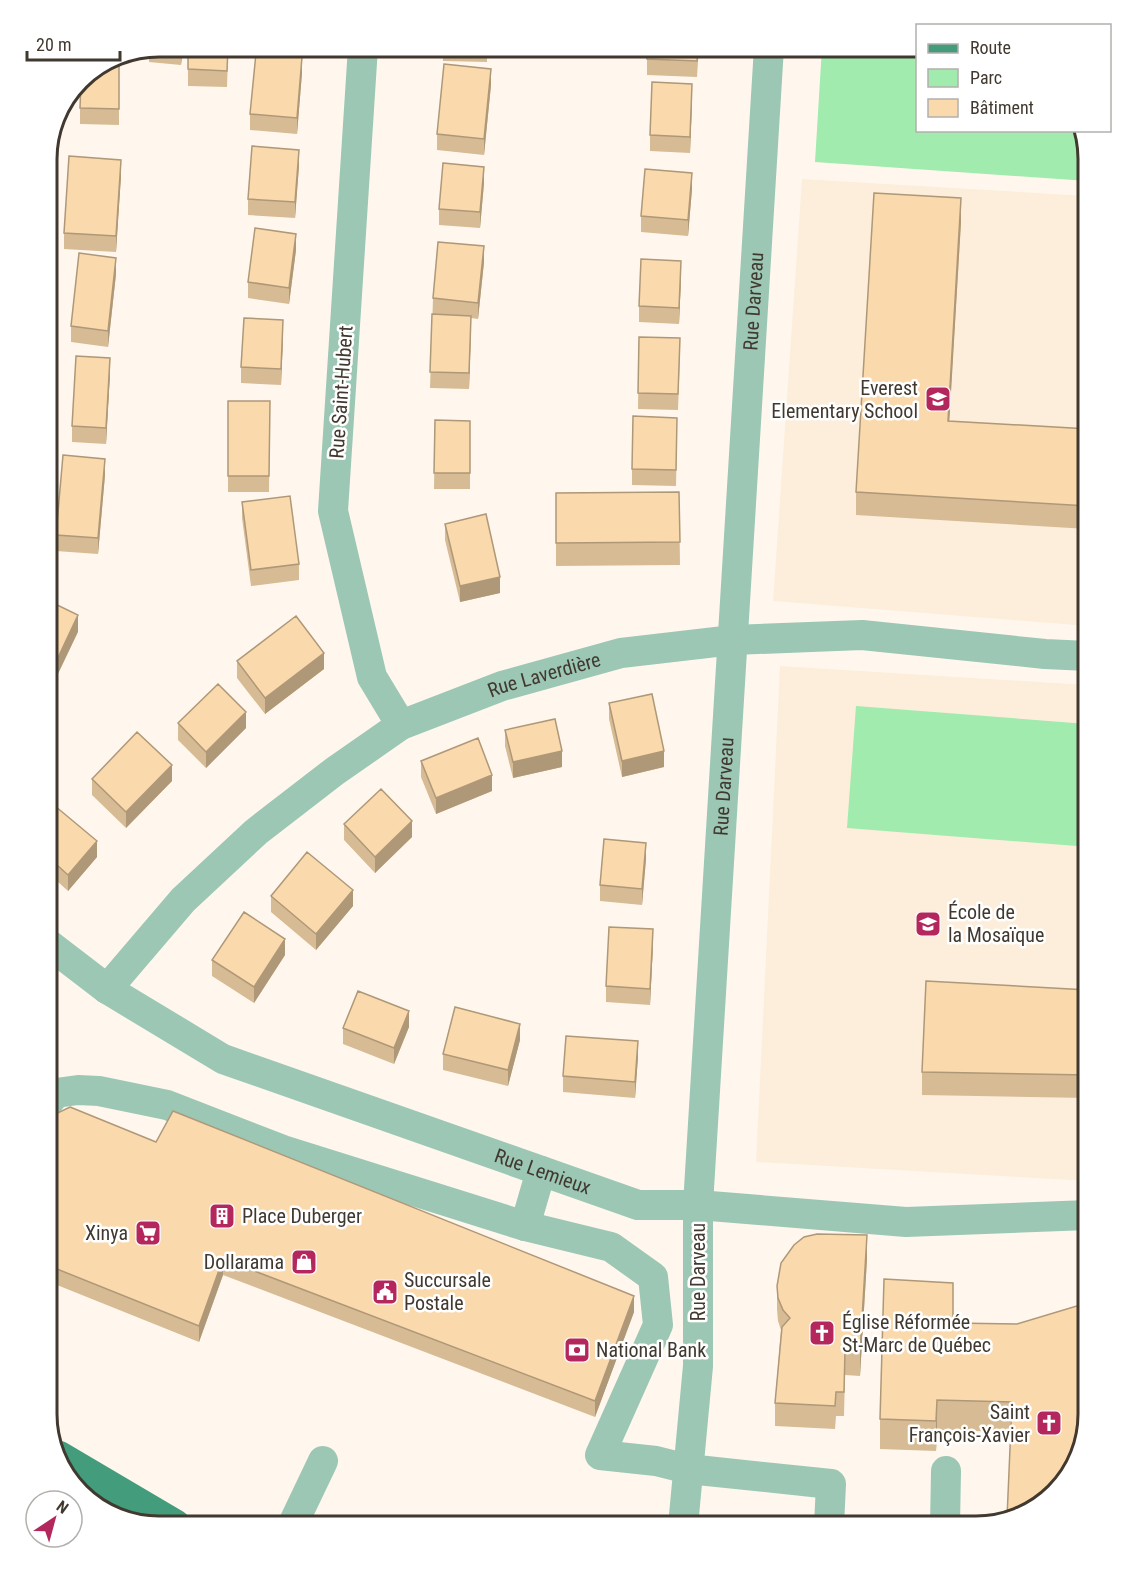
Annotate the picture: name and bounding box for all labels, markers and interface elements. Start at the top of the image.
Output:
scale bar [27,24,120,62]
legend [916,24,1111,132]
text: 20 m [36,34,71,55]
text: Route [970,37,1011,58]
text: Parc [970,67,1002,88]
text: Bâtiment [970,97,1034,118]
street label: Rue Darveau [738,251,768,351]
street label: Rue Saint-Hubert [324,325,358,459]
place label: Everest Elementary School [771,376,918,423]
school or university icon: Everest Elementary School [923,384,953,414]
street label: Rue Laverdière [484,647,603,702]
street label: Rue Darveau [709,737,739,836]
place label: École de la Mosaïque [948,900,1044,947]
school or university icon: École de la Mosaïque [913,909,943,939]
street label: Rue Lemieux [491,1143,594,1200]
building icon: Place Duberger [207,1201,237,1231]
place label: Place Duberger [242,1204,362,1228]
supermarket icon: Xinya [133,1218,163,1248]
place label: Xinya [85,1221,128,1245]
street label: Rue Darveau [686,1223,710,1321]
shop icon: Dollarama [289,1247,319,1277]
place label: Dollarama [204,1250,284,1274]
place label: Succursale Postale [404,1268,491,1315]
public building icon: Succursale Postale [370,1277,400,1307]
place label: Église Réformée St-Marc de Québec [842,1310,991,1357]
church icon: Église Réformée St-Marc de Québec [807,1318,837,1348]
bank icon: National Bank [562,1335,592,1365]
place label: National Bank [596,1338,706,1362]
place label: Saint François-Xavier [909,1400,1030,1447]
church icon: Saint François-Xavier [1034,1408,1064,1438]
north arrow [24,1489,84,1549]
text: N [53,1497,72,1518]

